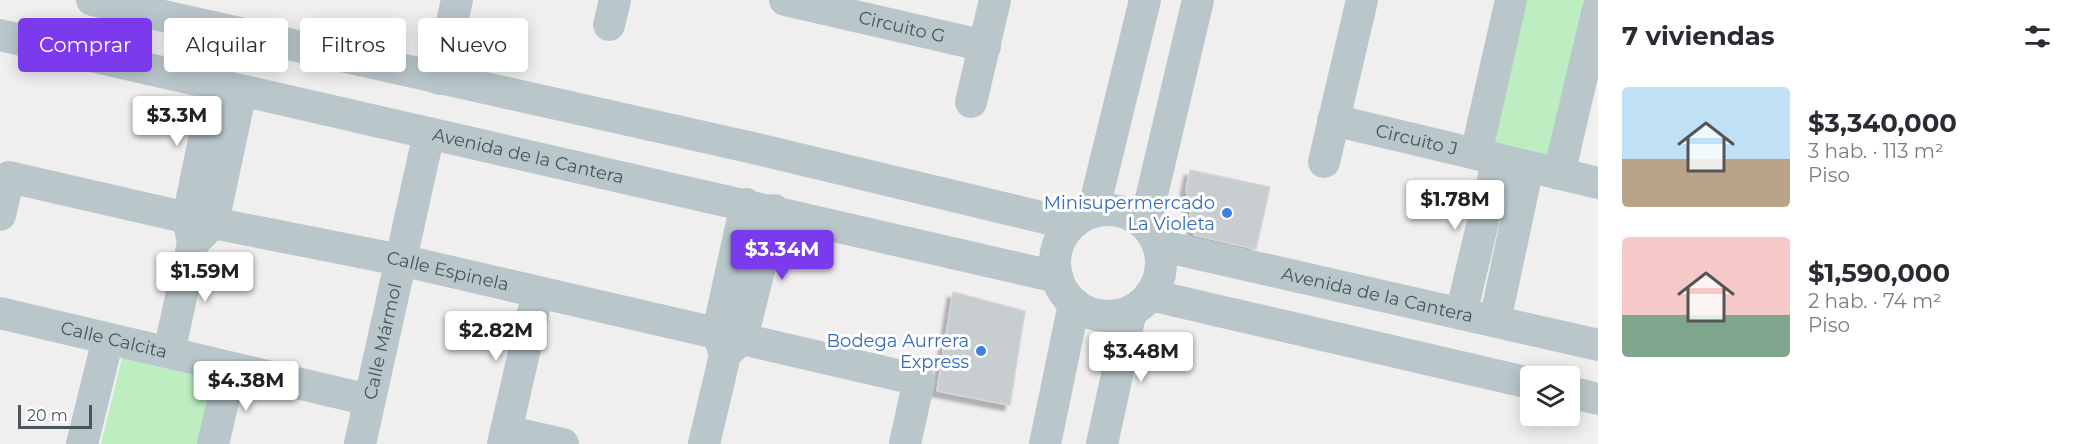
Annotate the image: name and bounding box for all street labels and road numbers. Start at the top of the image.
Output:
street label: Circuito G [856,6,948,48]
street label: Circuito J [1373,120,1460,160]
street label: Avenida de la Cantera [430,123,626,189]
street label: Calle Espinela [385,247,511,296]
street label: Avenida de la Cantera [1280,262,1475,327]
street label: Calle Mármol [359,281,406,402]
street label: Calle Calcita [58,317,169,363]

